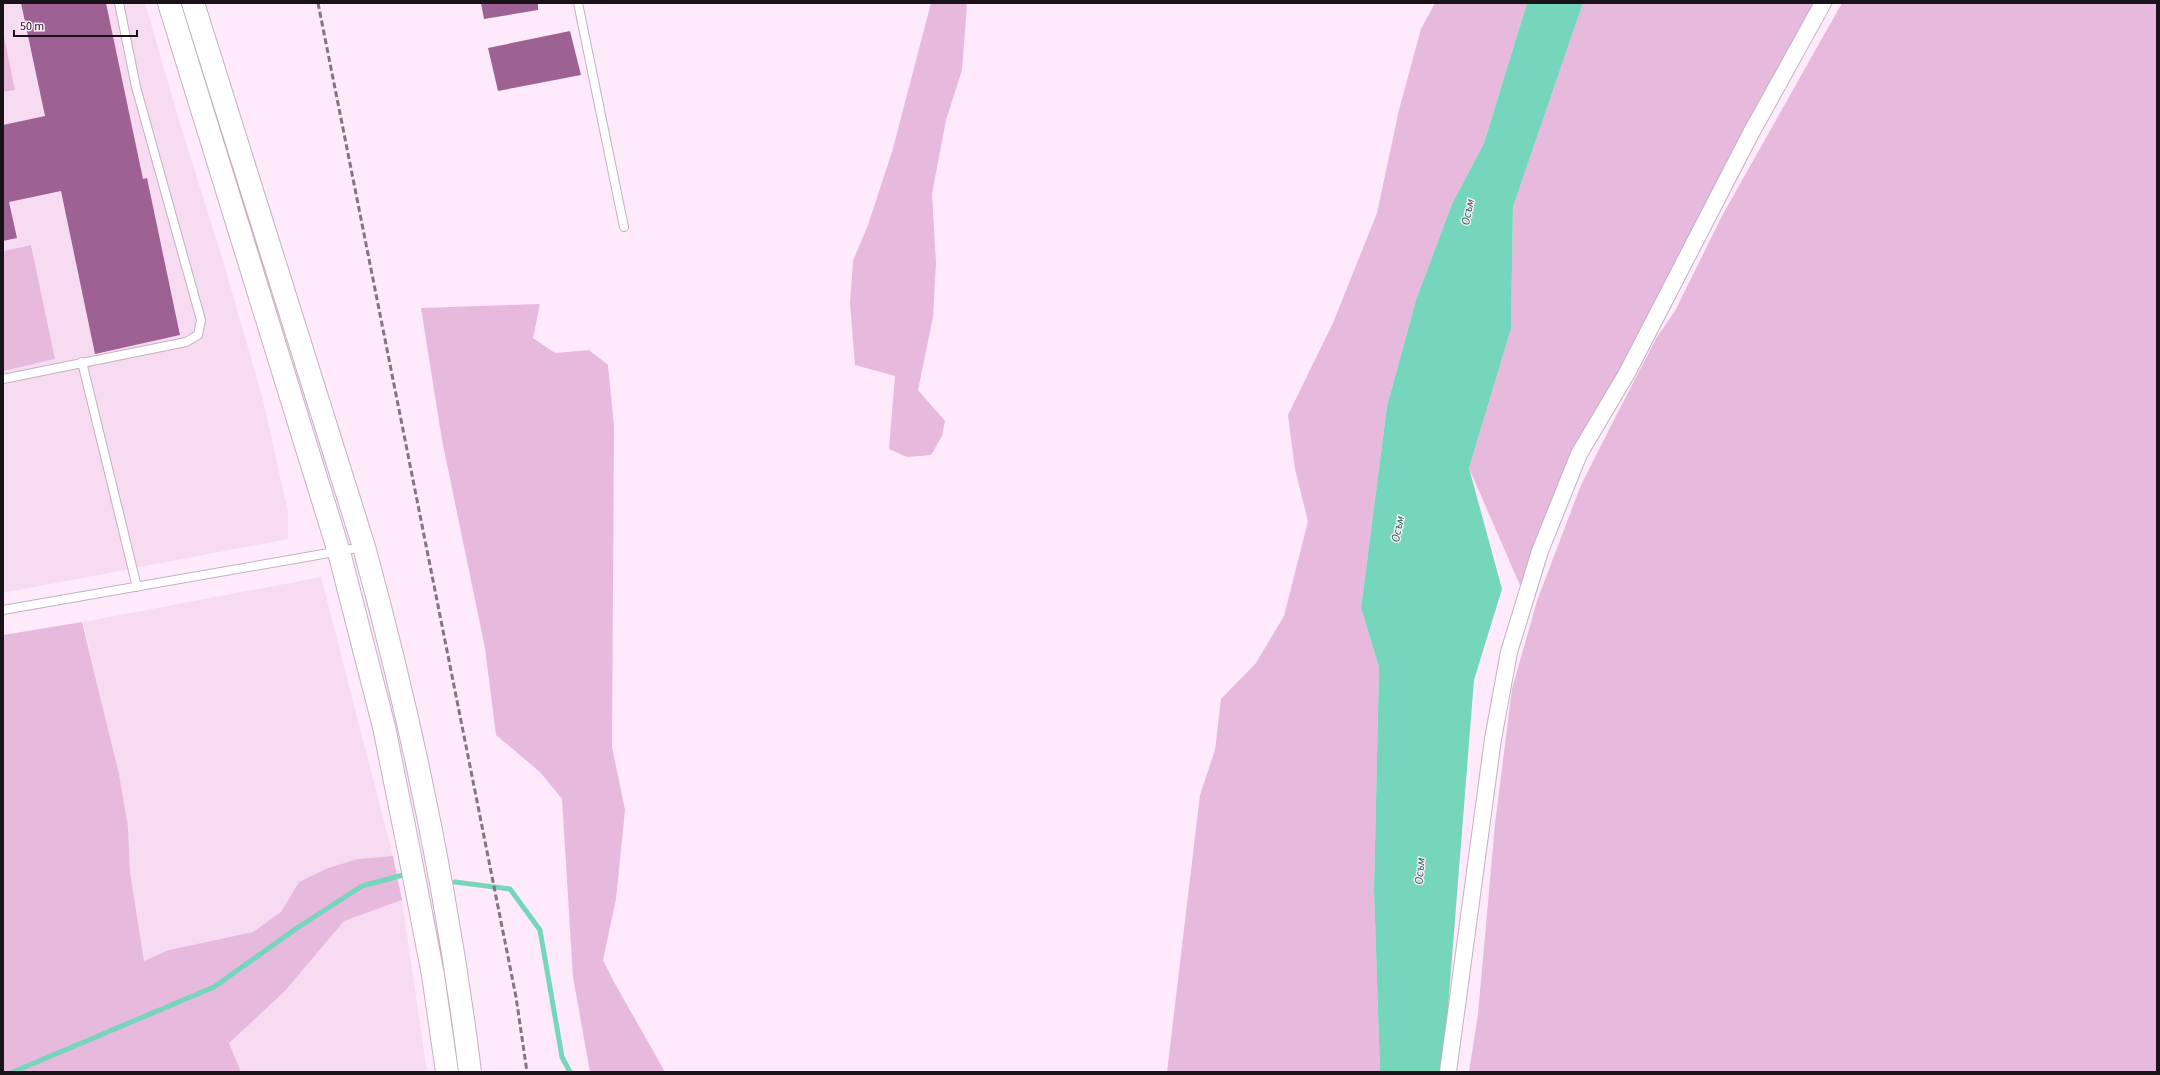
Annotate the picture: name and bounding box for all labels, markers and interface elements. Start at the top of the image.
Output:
scale bar [14,12,137,38]
text: 50 m [20,18,44,35]
water label: Осъм [1457,197,1479,227]
water label: Осъм [1387,514,1409,544]
water label: Осъм [1411,857,1429,885]

